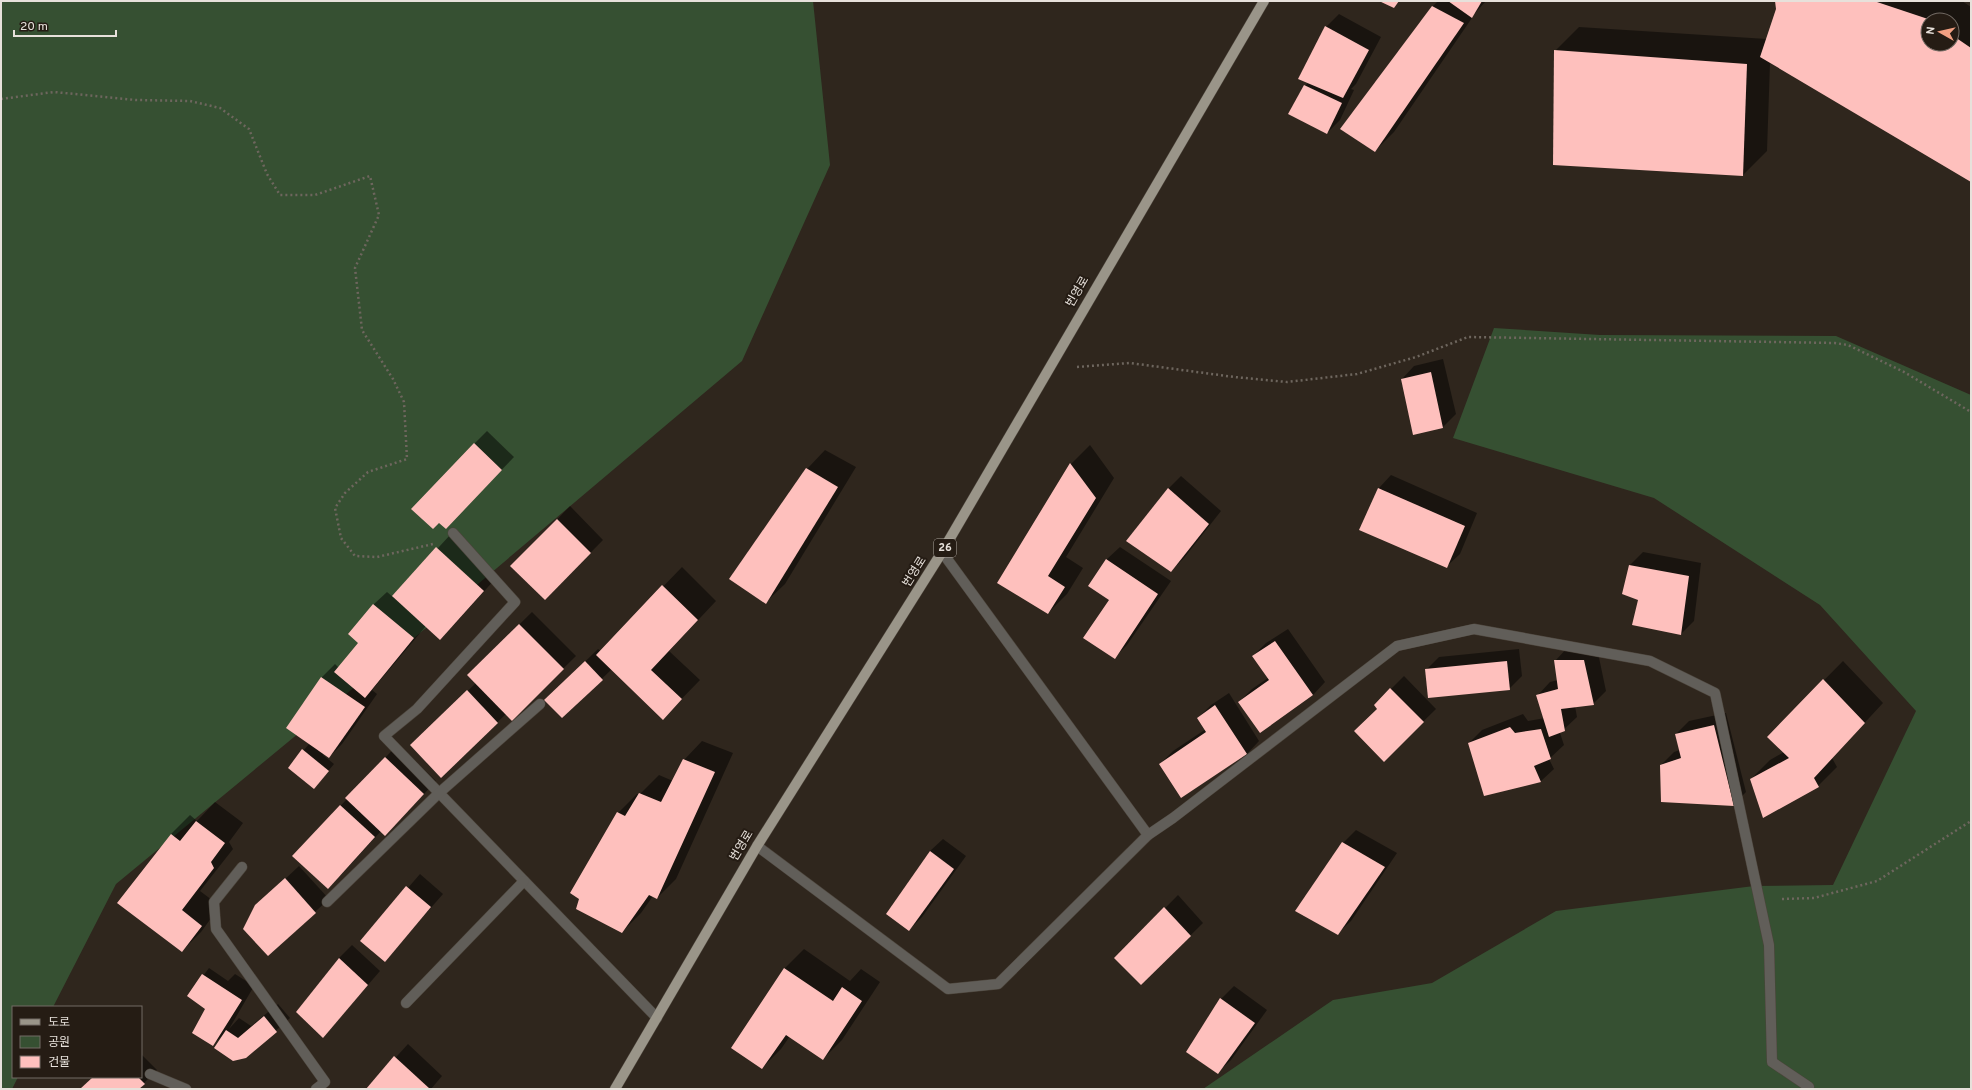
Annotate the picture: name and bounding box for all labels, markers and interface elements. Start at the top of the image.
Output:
scale bar [14,12,116,38]
north arrow [1920,12,1960,52]
text: 20 m [20,19,48,35]
text: N [1924,26,1939,36]
street label: 번영로 [1063,274,1093,310]
road number: 26 [934,539,956,557]
street label: 번영로 [899,554,931,590]
street label: 번영로 [727,828,757,864]
legend [12,1006,142,1078]
text: 도로 [48,1015,70,1031]
text: 공원 [48,1035,70,1051]
text: 건물 [48,1055,70,1071]

